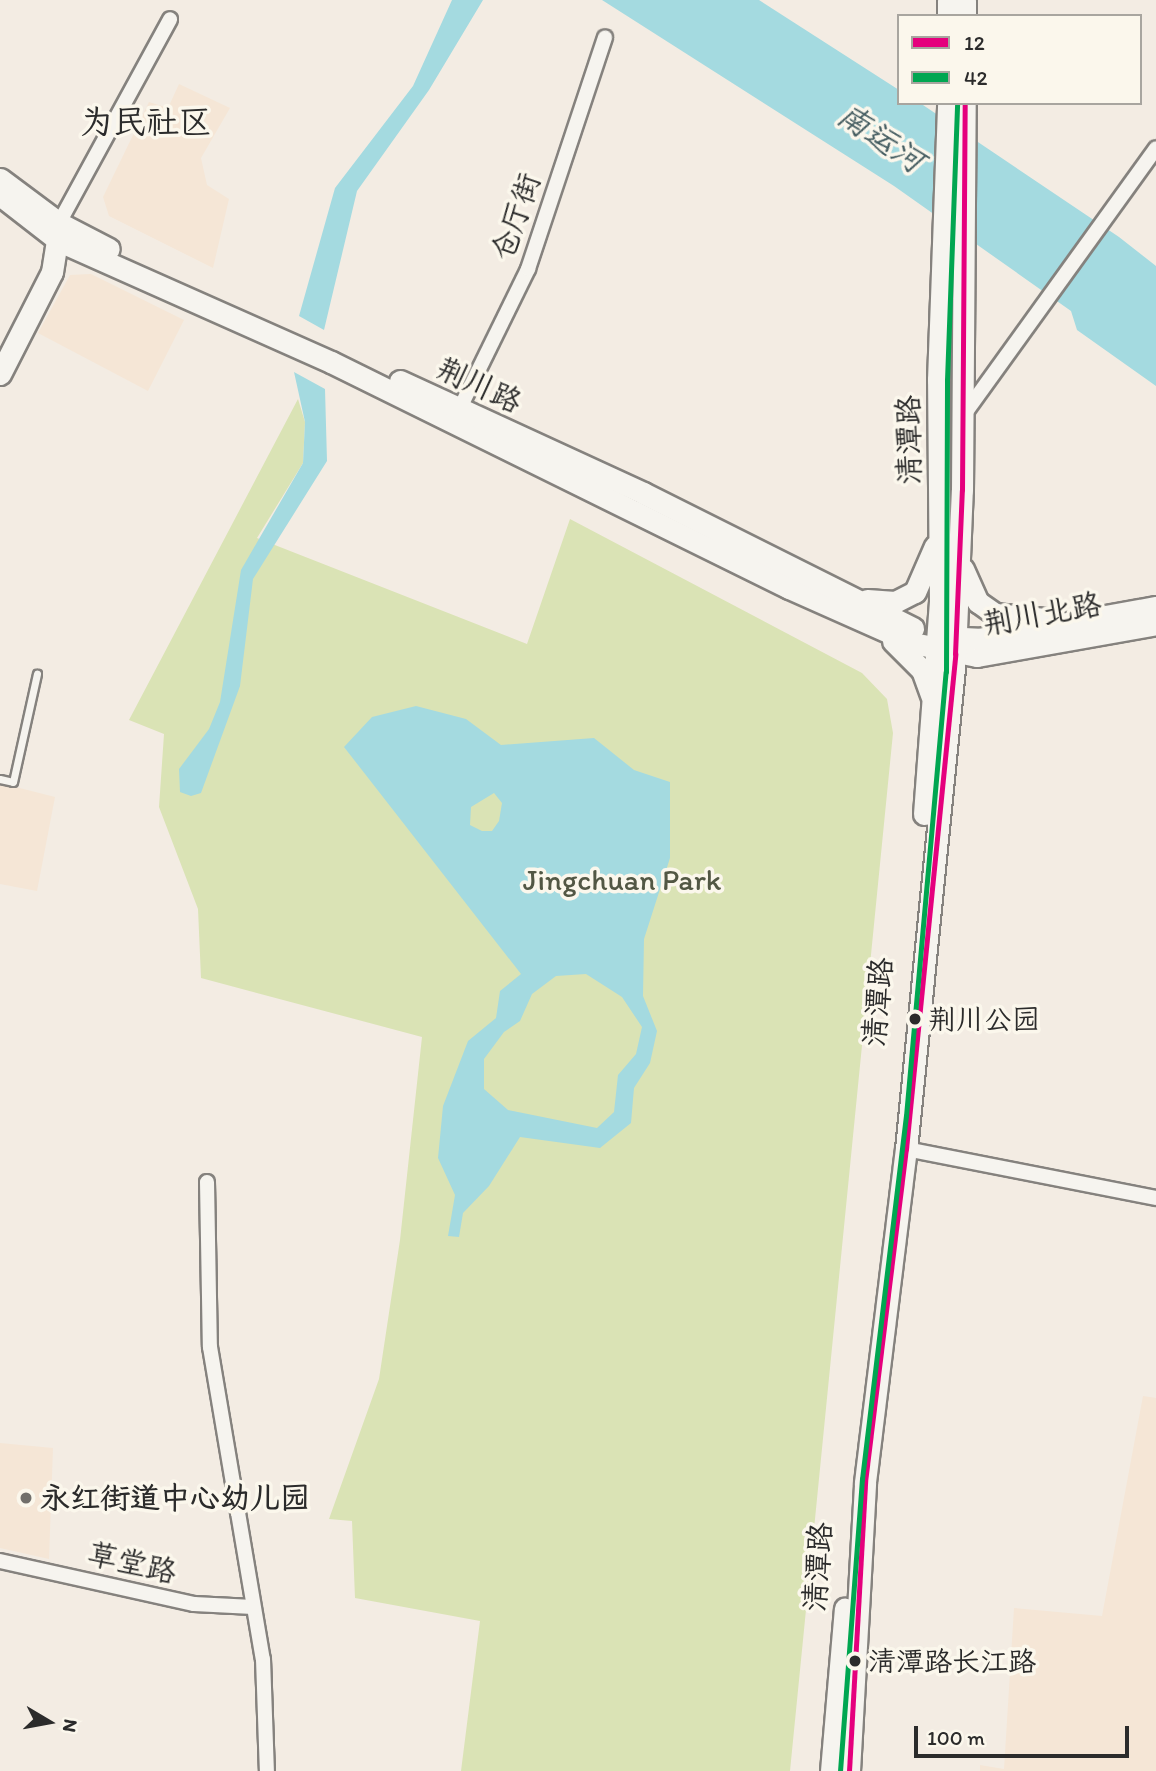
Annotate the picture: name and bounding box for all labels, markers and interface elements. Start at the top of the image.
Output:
legend [897,14,1142,105]
text: 12 [964,30,985,55]
text: 42 [964,65,988,90]
water label: 南运河 [830,95,932,181]
district label: 为民社区 [80,102,212,142]
street label: 仓厅街 [484,169,548,265]
street label: 荆川路 [431,350,527,420]
street label: 清潭路 [890,395,928,485]
street label: 荆川北路 [980,586,1104,642]
park label: Jingchuan Park [523,862,721,898]
street label: 清潭路 [856,956,900,1048]
place label: 荆川公园 [928,1002,1040,1036]
marker: 荆川公园 [908,1012,922,1026]
place label: 永红街道中心幼儿园 [40,1480,310,1516]
marker: 永红街道中心幼儿园 [18,1490,34,1506]
street label: 清潭路 [797,1521,839,1613]
street label: 草堂路 [84,1535,180,1591]
place label: 清潭路长江路 [868,1644,1036,1678]
marker: 清潭路长江路 [848,1654,862,1668]
north arrow [14,1687,84,1757]
scale bar [918,1712,1133,1756]
text: N [58,1717,83,1734]
text: 100 m [927,1725,985,1750]

